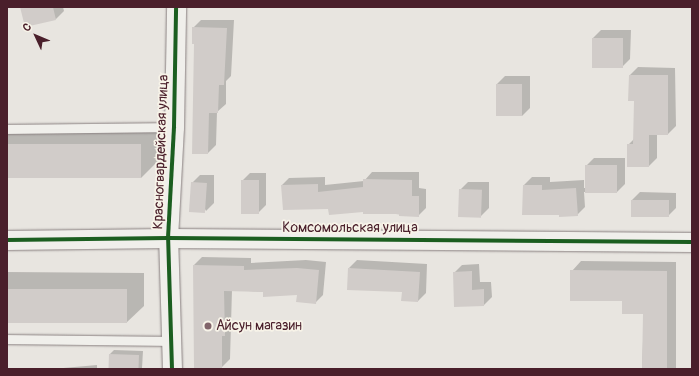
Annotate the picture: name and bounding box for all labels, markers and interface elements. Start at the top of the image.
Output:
north arrow [16,16,56,56]
text: С [20,20,34,34]
street label: Красногвардейская улица [150,74,172,230]
street label: Комсомольская улица [282,220,418,236]
place label: Айсун магазин [216,318,302,334]
marker: Айсун магазин [203,321,213,331]

